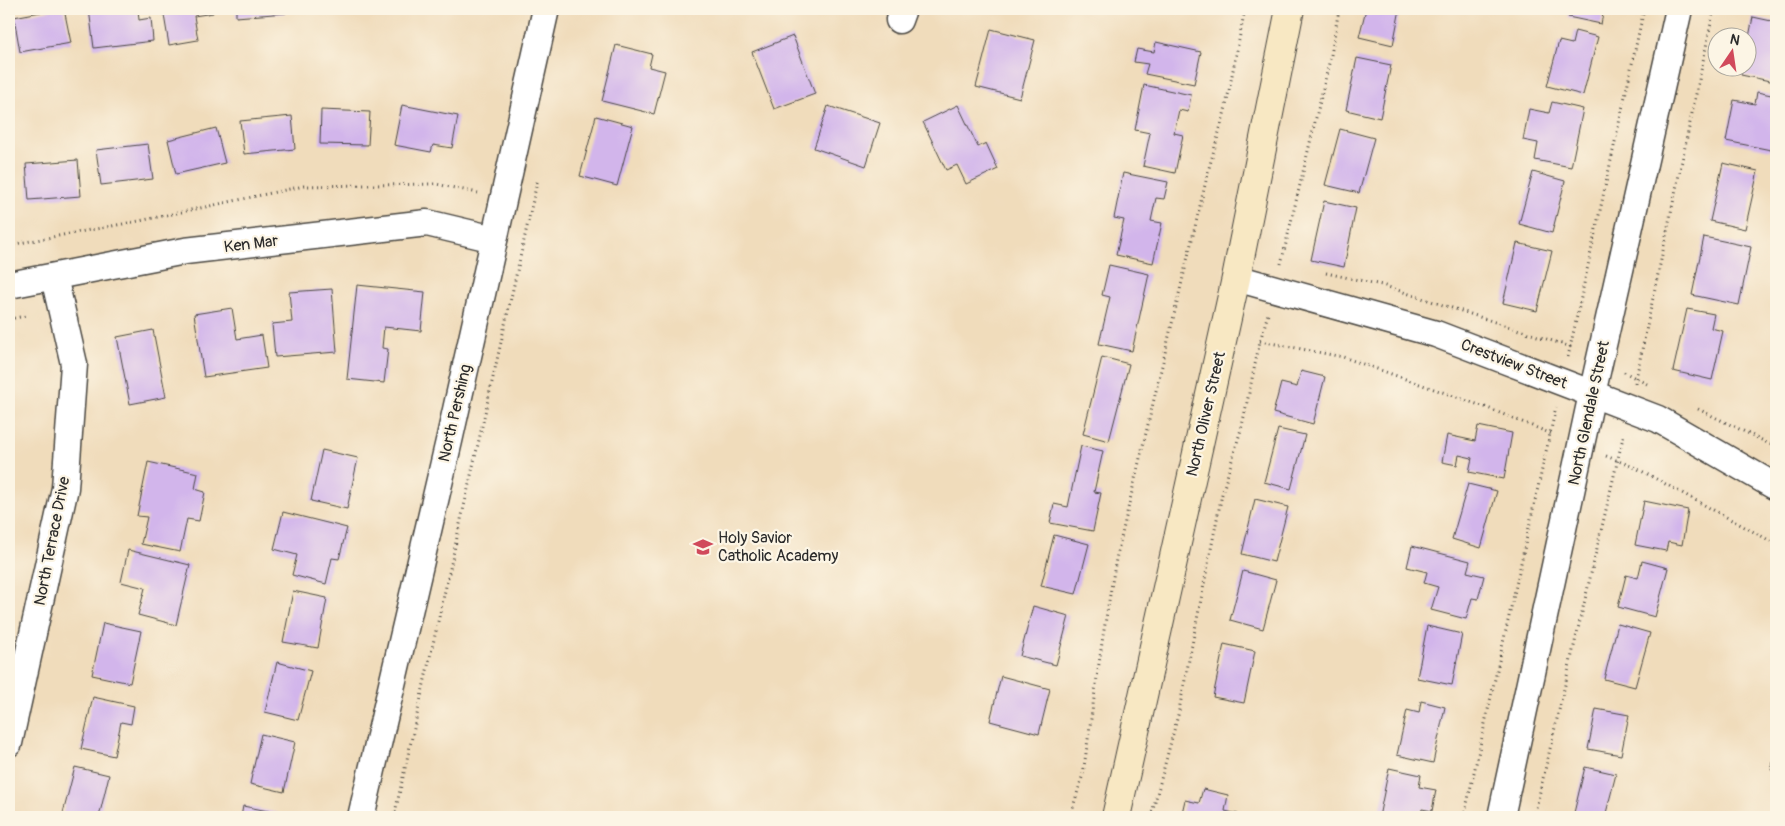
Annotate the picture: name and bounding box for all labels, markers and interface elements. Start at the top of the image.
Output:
north arrow [1708,28,1758,78]
text: N [1728,30,1741,49]
street label: Ken Mar [223,231,280,257]
street label: Crestview Street [1458,335,1571,394]
street label: North Glendale Street [1564,338,1614,487]
street label: North Oliver Street [1182,349,1230,478]
street label: North Pershing [434,362,476,464]
street label: North Terrace Drive [30,475,74,607]
place label: Holy Savior Catholic Academy [718,528,839,566]
school or university icon: Holy Savior Catholic Academy [692,536,714,558]

